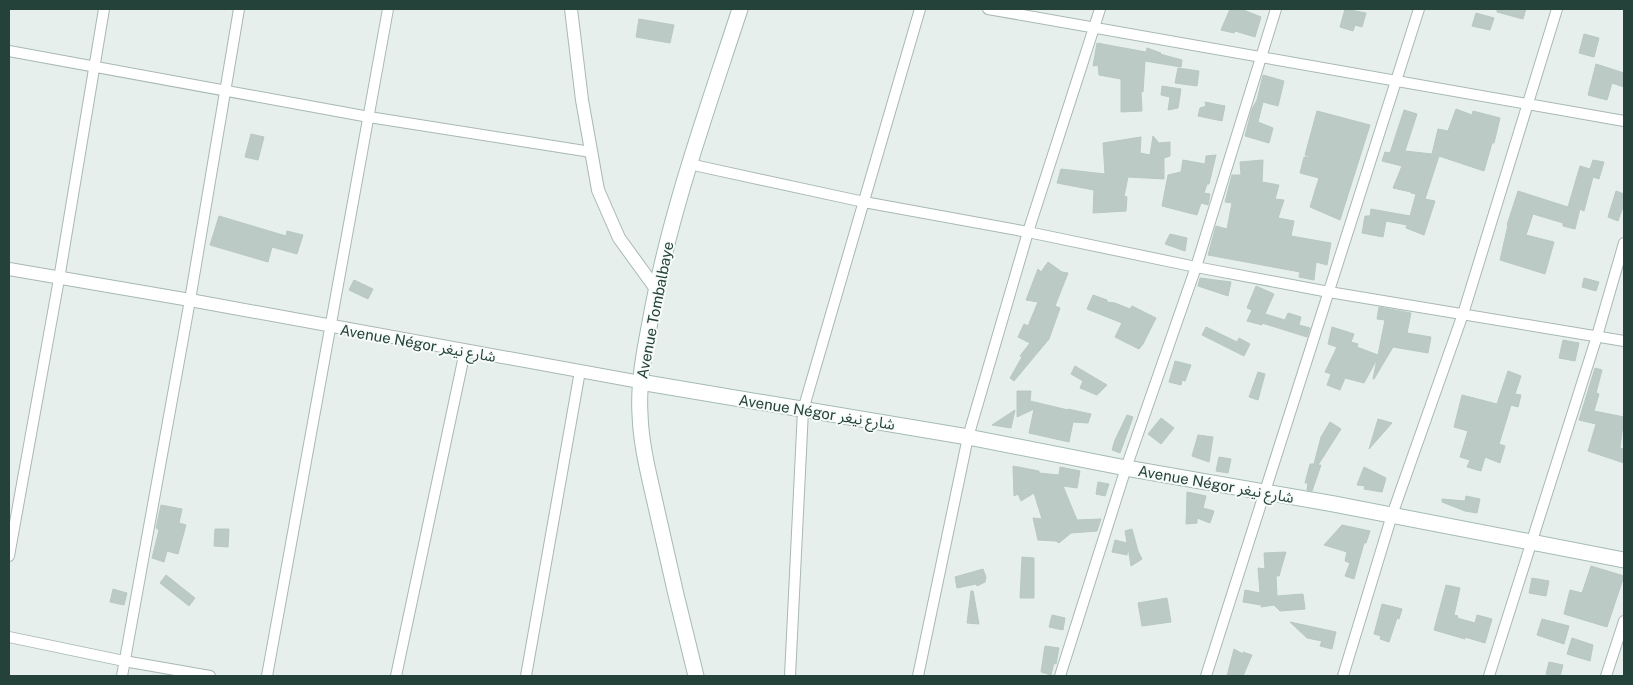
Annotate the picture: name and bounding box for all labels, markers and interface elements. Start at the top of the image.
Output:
street label: Avenue Tombalbaye [633,240,677,380]
street label: Avenue Négor شارع نيغر [338,321,498,369]
street label: Avenue Négor شارع نيغر [737,391,897,437]
street label: Avenue Négor شارع نيغر [1136,462,1296,510]

